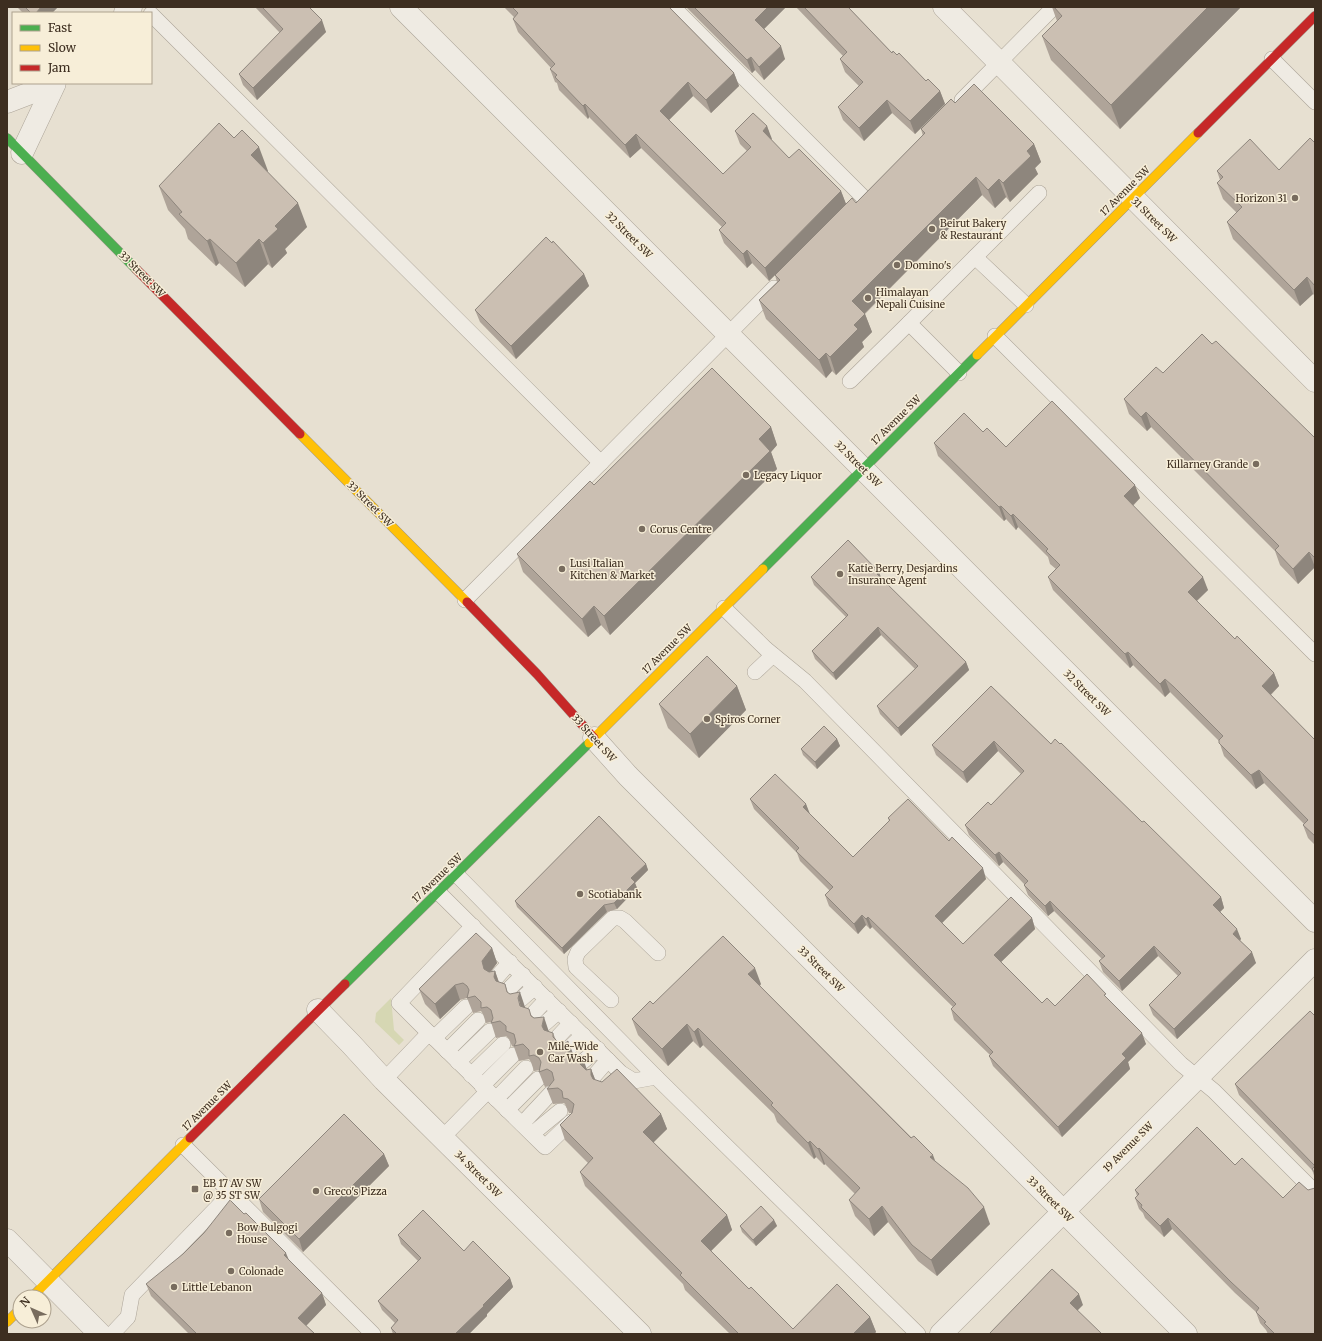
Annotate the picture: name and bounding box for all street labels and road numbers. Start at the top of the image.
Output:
street label: 17 Avenue SW [1097,163,1153,219]
street label: 31 Street SW [1129,195,1180,246]
street label: 32 Street SW [603,209,656,262]
street label: 33 Street SW [116,248,169,301]
street label: 17 Avenue SW [868,392,924,448]
street label: 32 Street SW [832,438,885,491]
street label: 33 Street SW [344,478,397,531]
street label: 17 Avenue SW [639,621,695,677]
street label: 32 Street SW [1061,667,1114,720]
street label: 33 Street SW [569,711,620,765]
street label: 17 Avenue SW [409,850,466,905]
street label: 33 Street SW [795,943,848,996]
street label: 17 Avenue SW [179,1078,235,1134]
street label: 19 Avenue SW [1100,1118,1157,1175]
street label: 34 Street SW [452,1148,505,1201]
street label: 33 Street SW [1024,1173,1077,1226]

